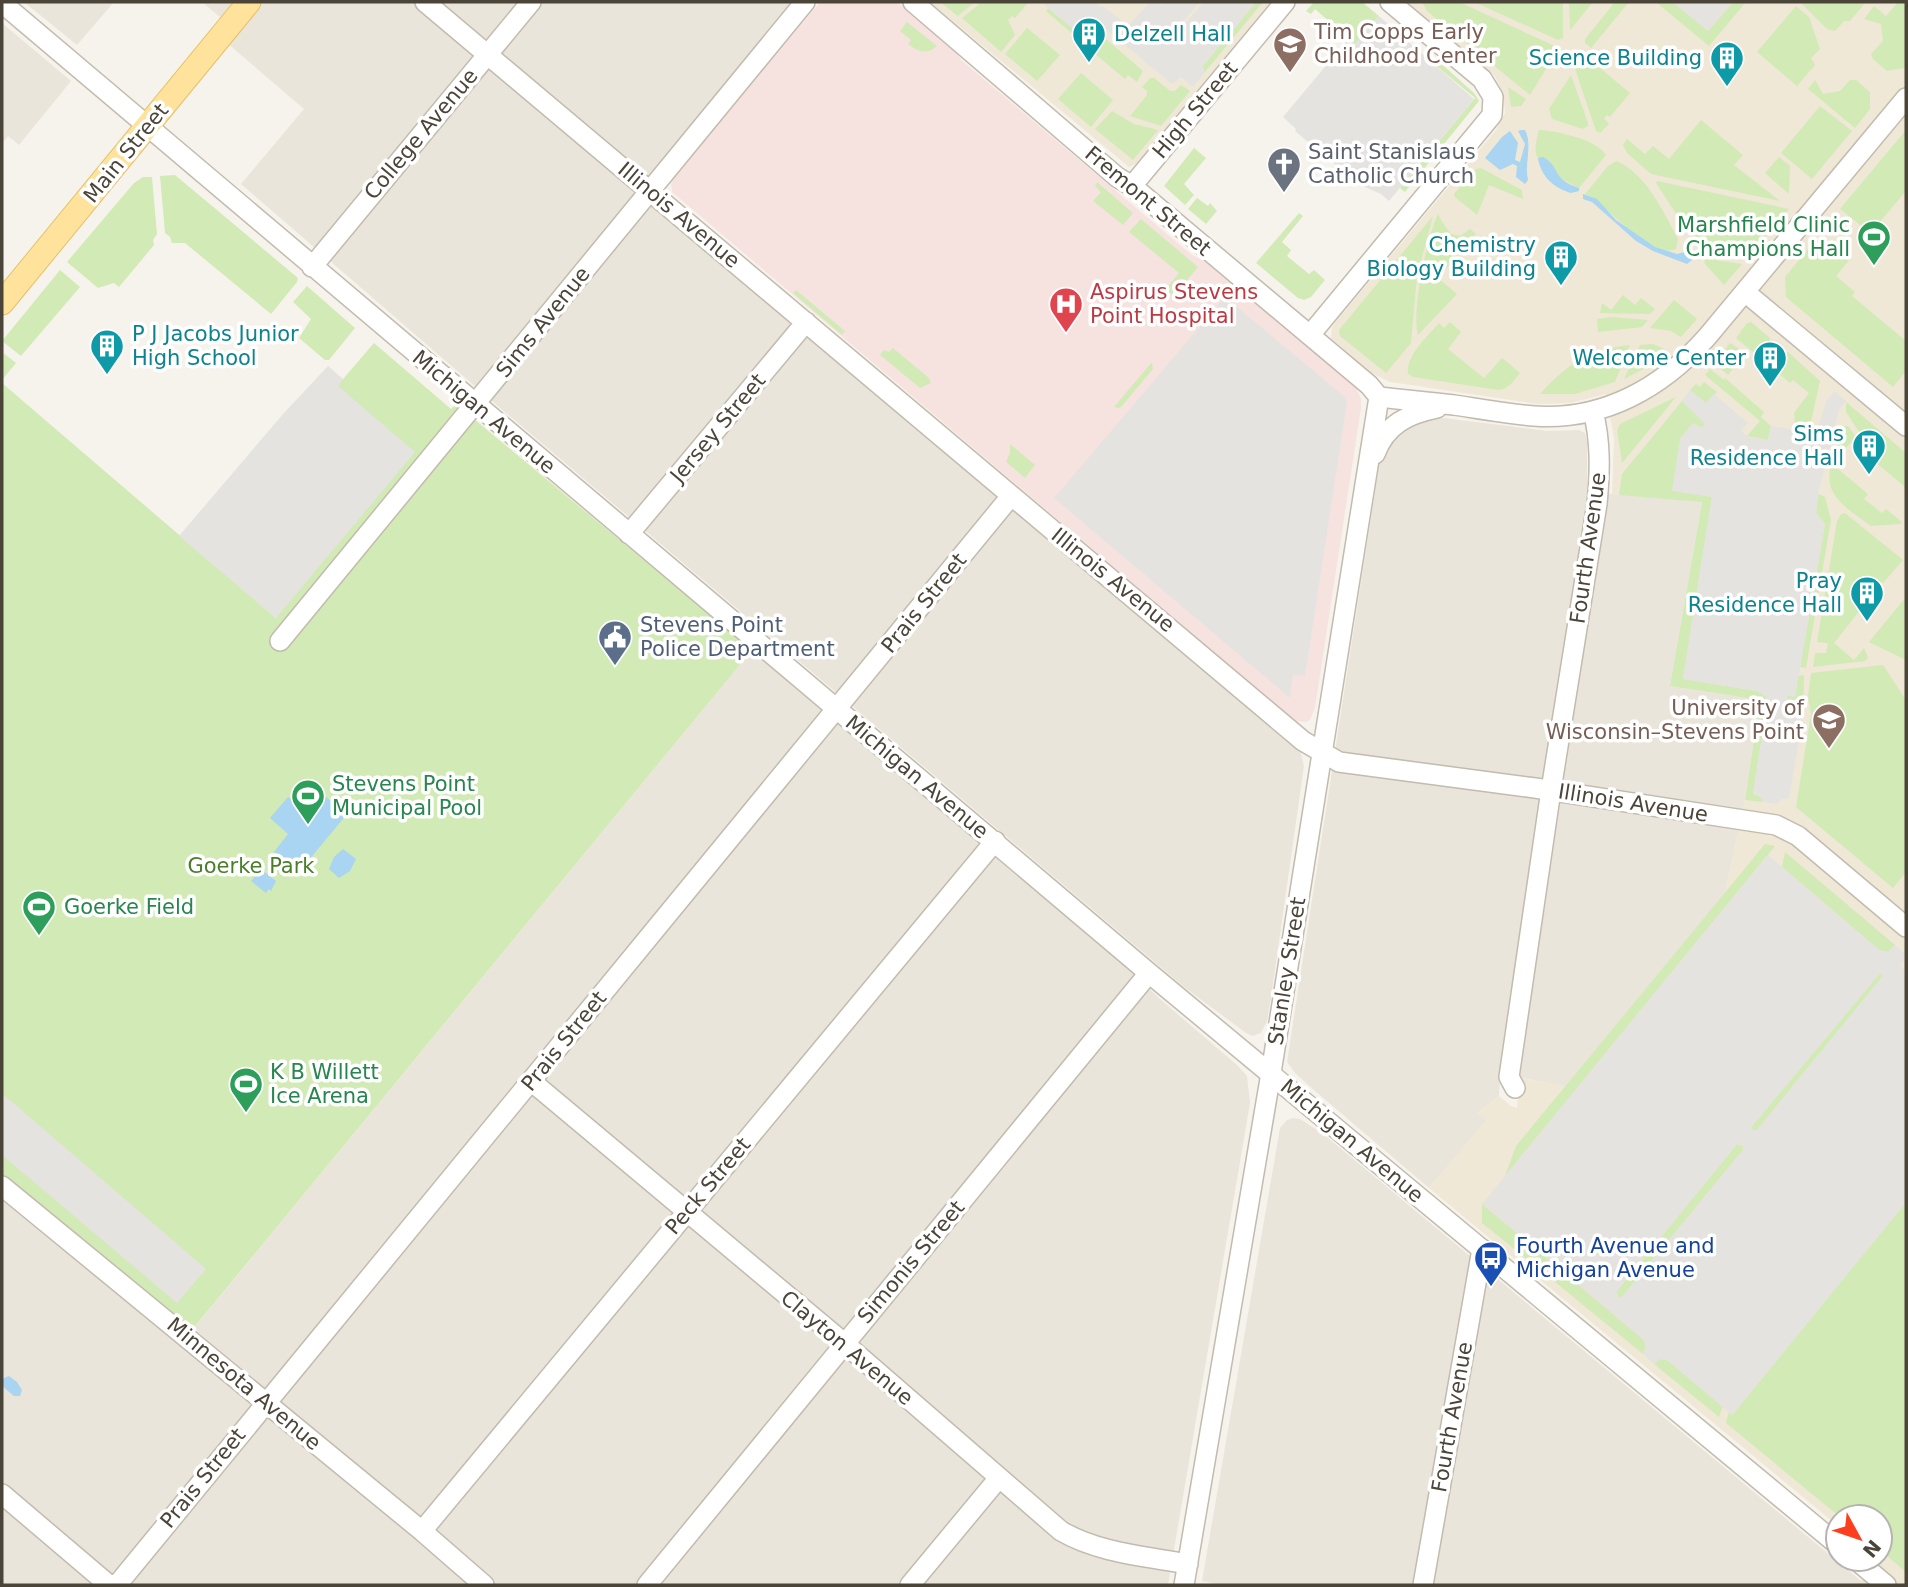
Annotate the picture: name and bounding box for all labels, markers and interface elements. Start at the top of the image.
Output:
building icon: Delzell Hall [1070,15,1108,64]
place label: Tim Copps Early Childhood Center [1313,20,1497,68]
place label: Delzell Hall [1114,22,1232,46]
school or university icon: Tim Copps Early Childhood Center [1271,25,1309,74]
building icon: Science Building [1708,39,1746,88]
place label: Science Building [1529,46,1702,70]
street label: High Street [1148,57,1242,163]
street label: College Avenue [359,64,483,204]
street label: Main Street [79,99,173,207]
place label: Saint Stanislaus Catholic Church [1308,140,1476,188]
street label: Fremont Street [1080,141,1216,261]
church icon: Saint Stanislaus Catholic Church [1265,145,1303,194]
street label: Illinois Avenue [613,157,745,273]
place label: Marshfield Clinic Champions Hall [1677,213,1850,261]
sports icon: Marshfield Clinic Champions Hall [1855,218,1893,267]
place label: Chemistry Biology Building [1367,233,1536,281]
building icon: Chemistry Biology Building [1542,238,1580,287]
street label: Sims Avenue [491,262,595,382]
place label: Aspirus Stevens Point Hospital [1090,280,1258,328]
hospital icon: Aspirus Stevens Point Hospital [1047,285,1085,334]
place label: P J Jacobs Junior High School [132,322,299,370]
building icon: P J Jacobs Junior High School [88,327,126,376]
building icon: Welcome Center [1751,339,1789,388]
street label: Michigan Avenue [408,345,560,479]
place label: Welcome Center [1573,346,1746,370]
street label: Jersey Street [664,369,770,489]
place label: Sims Residence Hall [1690,422,1844,470]
building icon: Sims Residence Hall [1850,427,1888,476]
street label: Fourth Avenue [1566,471,1610,625]
street label: Illinois Avenue [1047,523,1179,637]
street label: Prais Street [877,548,971,658]
place label: Pray Residence Hall [1688,569,1842,617]
building icon: Pray Residence Hall [1848,574,1886,623]
place label: Stevens Point Police Department [640,613,835,661]
public building icon: Stevens Point Police Department [596,618,634,667]
place label: University of Wisconsin–Stevens Point [1546,696,1805,744]
school or university icon: University of Wisconsin–Stevens Point [1810,701,1848,750]
street label: Michigan Avenue [841,710,993,844]
place label: Stevens Point Municipal Pool [332,772,482,820]
sports icon: Stevens Point Municipal Pool [289,777,327,826]
street label: Illinois Avenue [1556,779,1710,827]
park label: Goerke Park [187,854,315,878]
sports icon: Goerke Field [20,888,58,937]
place label: Goerke Field [64,895,194,919]
street label: Stanley Street [1263,895,1311,1047]
street label: Prais Street [517,986,611,1096]
place label: K B Willett Ice Arena [270,1060,379,1108]
sports icon: K B Willett Ice Arena [227,1065,265,1114]
street label: Michigan Avenue [1276,1074,1428,1208]
street label: Peck Street [661,1133,755,1239]
street label: Simonis Street [853,1196,969,1328]
place label: Fourth Avenue and Michigan Avenue [1516,1234,1715,1282]
bus stop icon: Fourth Avenue and Michigan Avenue [1472,1239,1510,1288]
street label: Clayton Avenue [776,1286,918,1410]
street label: Minnesota Avenue [162,1313,326,1455]
street label: Fourth Avenue [1427,1340,1477,1494]
street label: Prais Street [156,1423,250,1533]
north arrow [1824,1503,1894,1573]
text: N [1858,1536,1886,1562]

